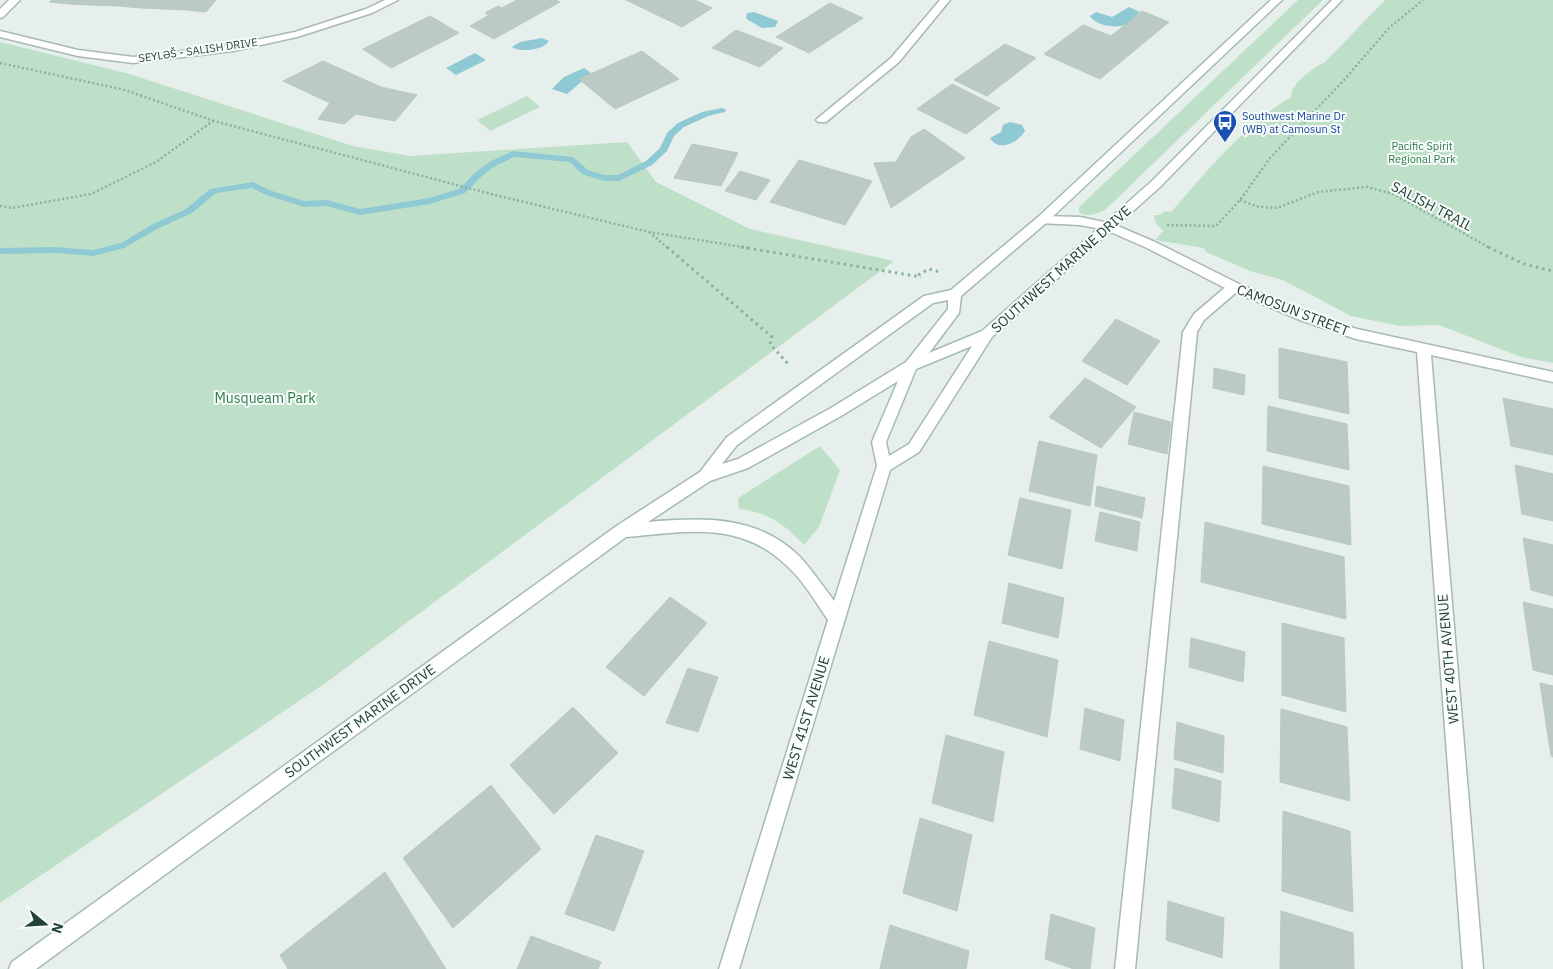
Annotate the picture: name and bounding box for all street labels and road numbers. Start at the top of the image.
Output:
street label: SEYLƏŠ - SALISH DRIVE [138,35,258,65]
street label: SALISH TRAIL [1388,177,1476,235]
street label: SOUTHWEST MARINE DRIVE [987,201,1135,337]
street label: CAMOSUN STREET [1234,280,1352,340]
street label: WEST 40TH AVENUE [1433,593,1463,725]
street label: WEST 41ST AVENUE [779,654,833,782]
street label: SOUTHWEST MARINE DRIVE [281,660,439,782]

